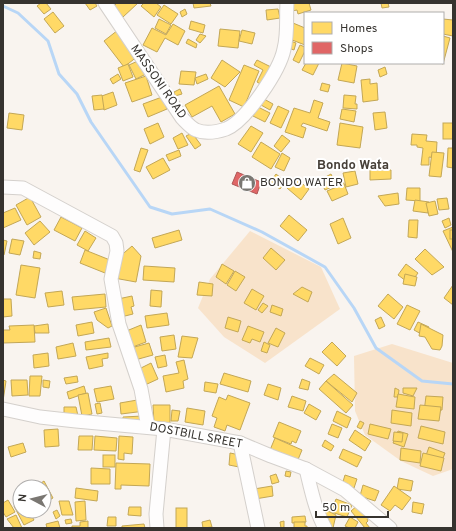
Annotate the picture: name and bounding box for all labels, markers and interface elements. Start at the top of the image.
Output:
legend [304,12,444,64]
text: Homes [340,21,377,37]
text: Shops [340,41,373,57]
street label: MASSONI ROAD [126,42,190,122]
district label: Bondo Wata [317,158,389,174]
shop icon: BONDO WATER [237,173,257,193]
place label: BONDO WATER [260,175,343,191]
street label: DOSTBILL SREET [148,419,244,453]
north arrow [12,479,52,519]
text: N [16,493,30,503]
scale bar [316,493,388,519]
text: 50 m [322,500,350,516]

